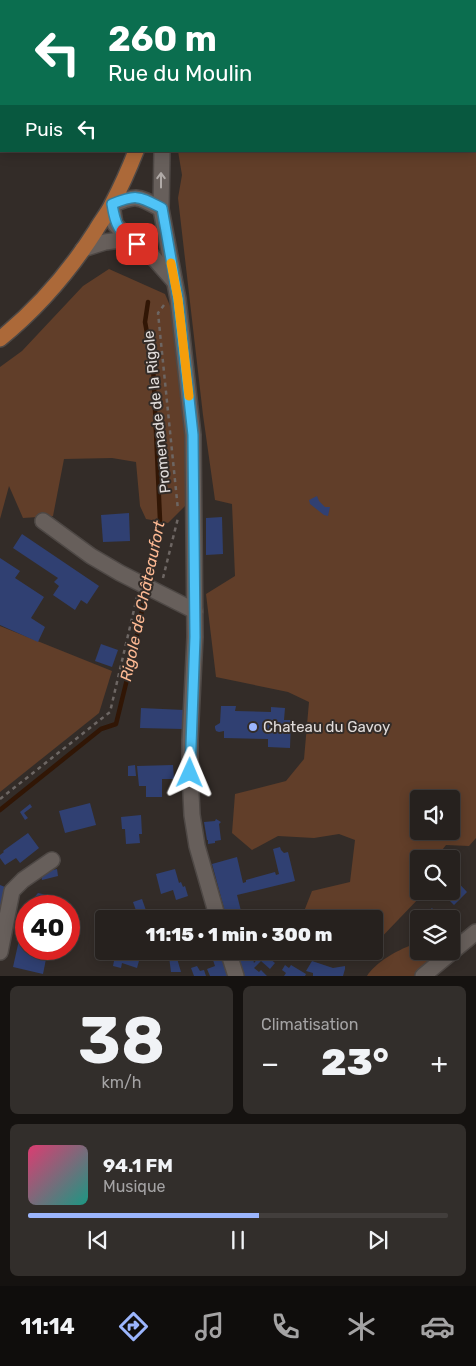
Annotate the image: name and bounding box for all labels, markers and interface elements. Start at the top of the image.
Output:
text: 260 m [108,18,217,60]
icon: left [25,20,90,85]
text: Rue du Moulin [108,60,252,87]
icon: left [73,115,101,143]
text: Puis [25,118,63,141]
one-way arrow [156,172,166,188]
pin [116,223,158,265]
icon: arrive [123,230,151,258]
street label: Promenade de la Rigole [140,330,174,494]
water label: Rigole de Châteaufort [116,518,169,683]
place label: Chateau du Gavoy [263,718,390,736]
marker: Chateau du Gavoy [247,721,259,733]
position arrow [163,746,215,798]
map controls [410,790,460,960]
button: sound [410,790,460,840]
button: search [410,850,460,900]
speed limit sign: 40 [15,895,80,960]
button: layers [410,910,460,960]
text: 11:15 · 1 min · 300 m [146,923,332,946]
text: 38 [78,1002,165,1079]
text: Climatisation [261,1015,358,1034]
text: 23° [321,1039,389,1085]
text: − [261,1047,279,1080]
text: + [431,1047,448,1080]
text: km/h [102,1073,141,1092]
text: 94.1 FM [103,1154,173,1177]
text: Musique [103,1177,166,1196]
icon: previous [84,1226,112,1254]
icon: pause [224,1226,252,1254]
icon: next [364,1226,392,1254]
icon: directions [116,1309,151,1344]
icon: music [192,1309,227,1344]
icon: phone [268,1309,303,1344]
icon: climate [344,1309,379,1344]
icon: car [420,1309,455,1344]
text: 11:14 [21,1313,75,1340]

